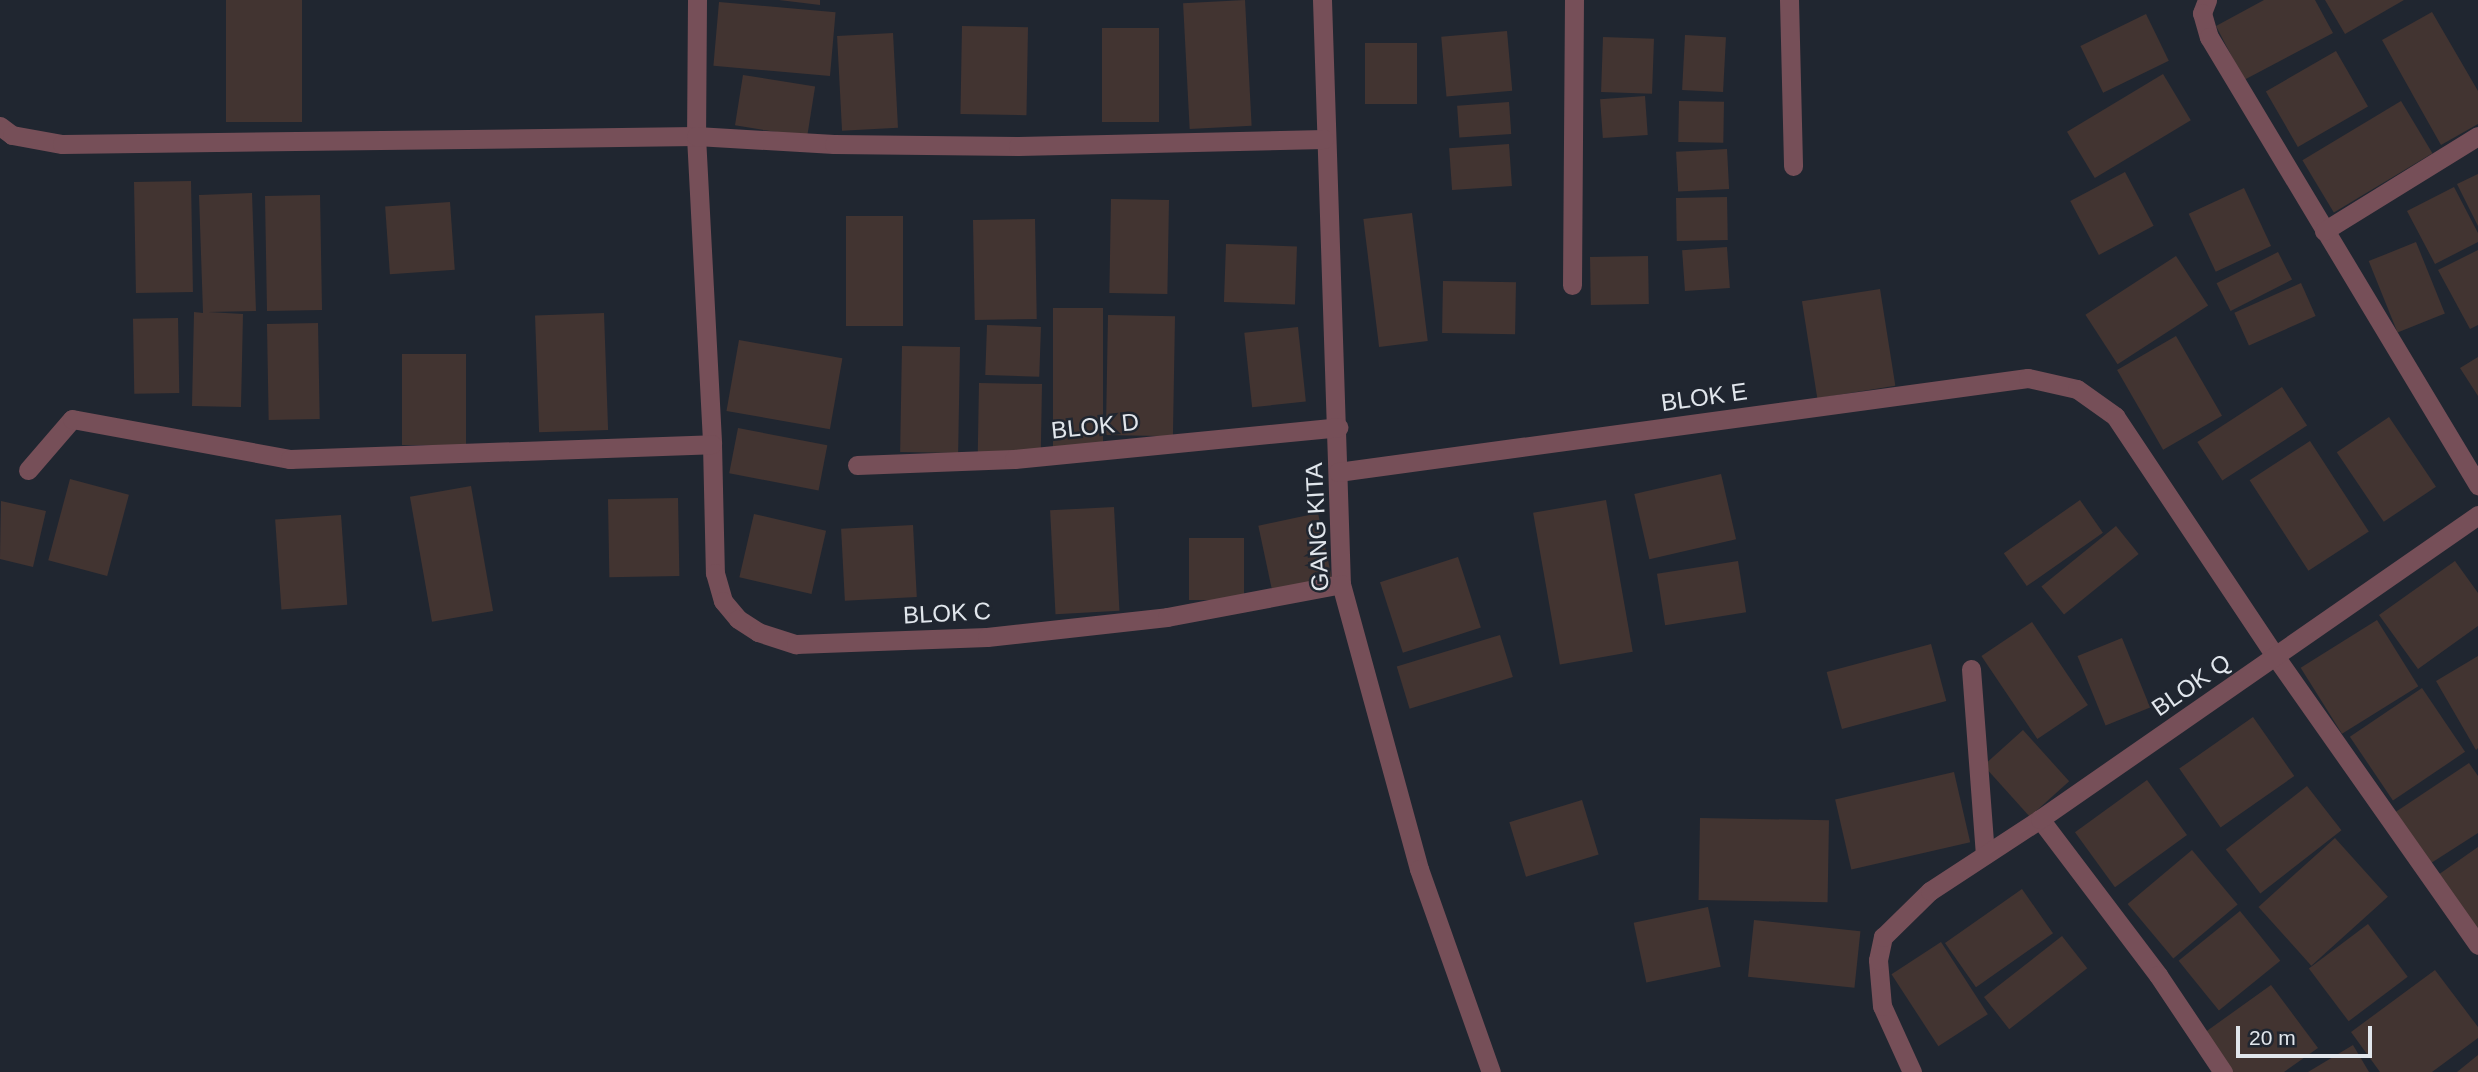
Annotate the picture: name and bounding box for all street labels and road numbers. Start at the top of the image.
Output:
street label: BLOK E [1659,377,1749,417]
street label: BLOK D [1050,407,1140,445]
street label: GANG KITA [1299,462,1335,592]
street label: BLOK C [902,596,992,630]
street label: BLOK Q [2146,648,2236,722]

